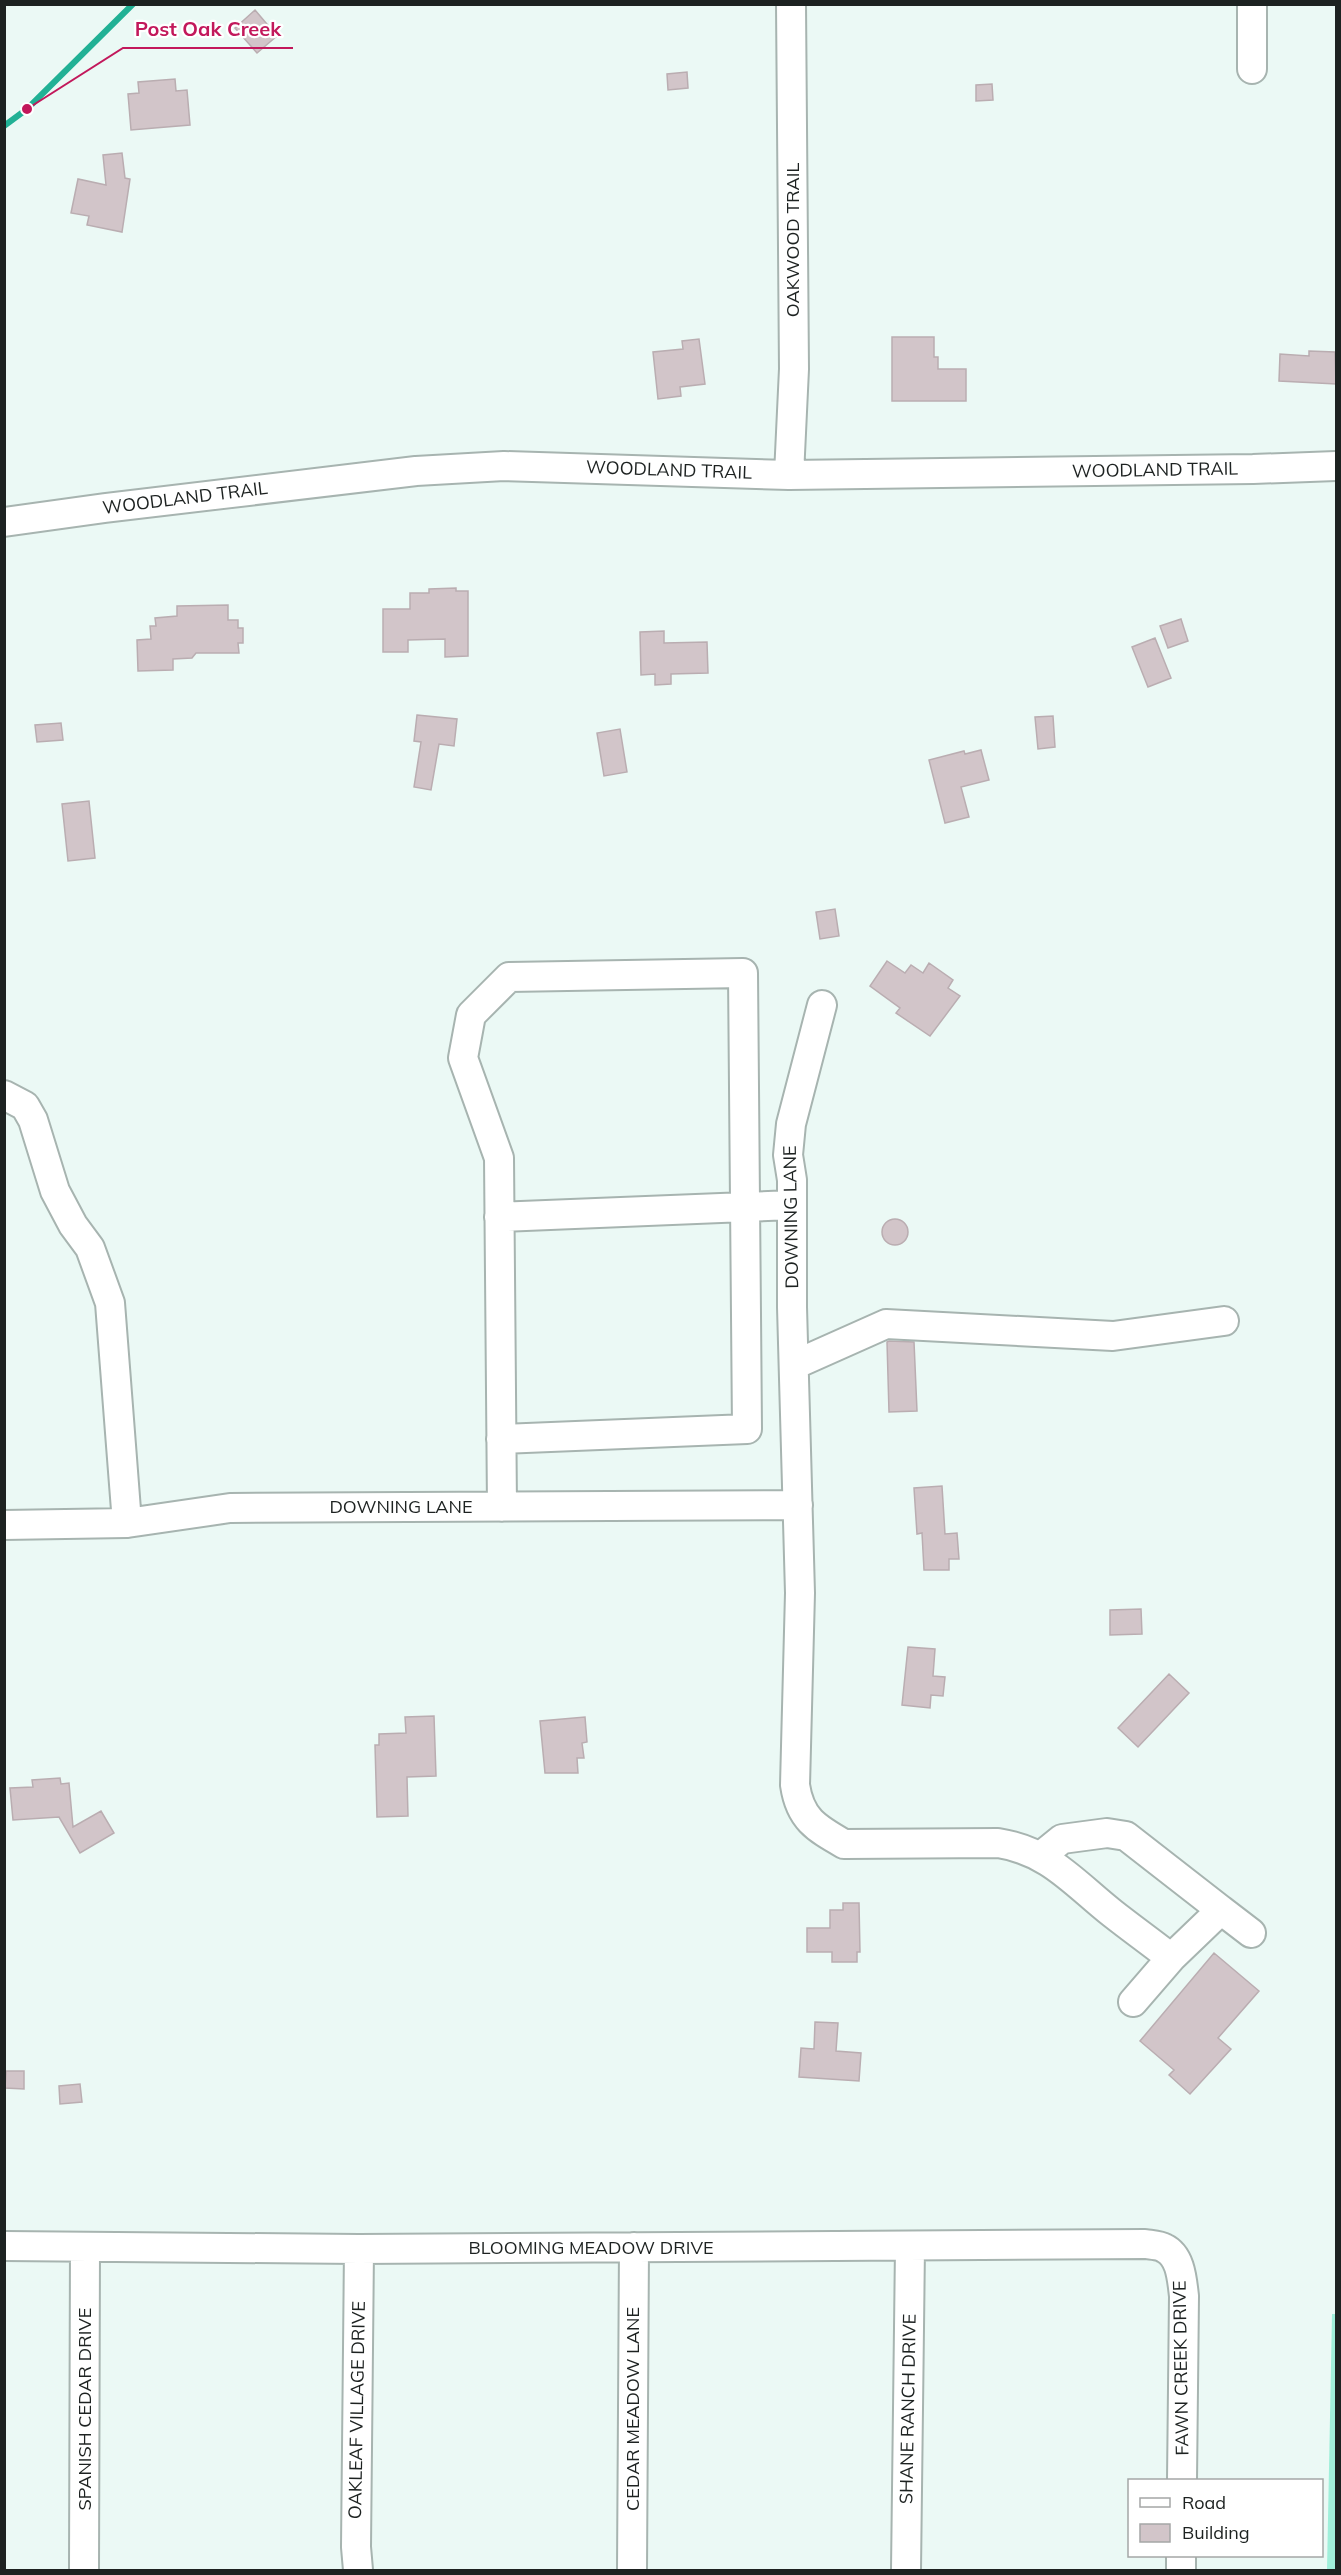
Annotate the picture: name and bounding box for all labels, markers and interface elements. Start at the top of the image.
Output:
callout: Post Oak Creek [123,10,293,48]
text: Post Oak Creek [135,16,282,41]
street label: OAKWOOD TRAIL [781,163,804,317]
street label: WOODLAND TRAIL [586,455,753,484]
street label: WOODLAND TRAIL [1072,457,1238,482]
street label: WOODLAND TRAIL [101,476,269,519]
street label: DOWNING LANE [778,1145,803,1289]
street label: DOWNING LANE [329,1495,473,1518]
street label: BLOOMING MEADOW DRIVE [468,2236,714,2259]
street label: FAWN CREEK DRIVE [1167,2280,1194,2456]
street label: OAKLEAF VILLAGE DRIVE [343,2301,370,2519]
street label: CEDAR MEADOW LANE [621,2307,644,2511]
street label: SPANISH CEDAR DRIVE [73,2308,96,2510]
street label: SHANE RANCH DRIVE [894,2314,921,2504]
legend [1128,2479,1323,2557]
text: Road [1182,2491,1226,2514]
text: Building [1182,2521,1250,2544]

